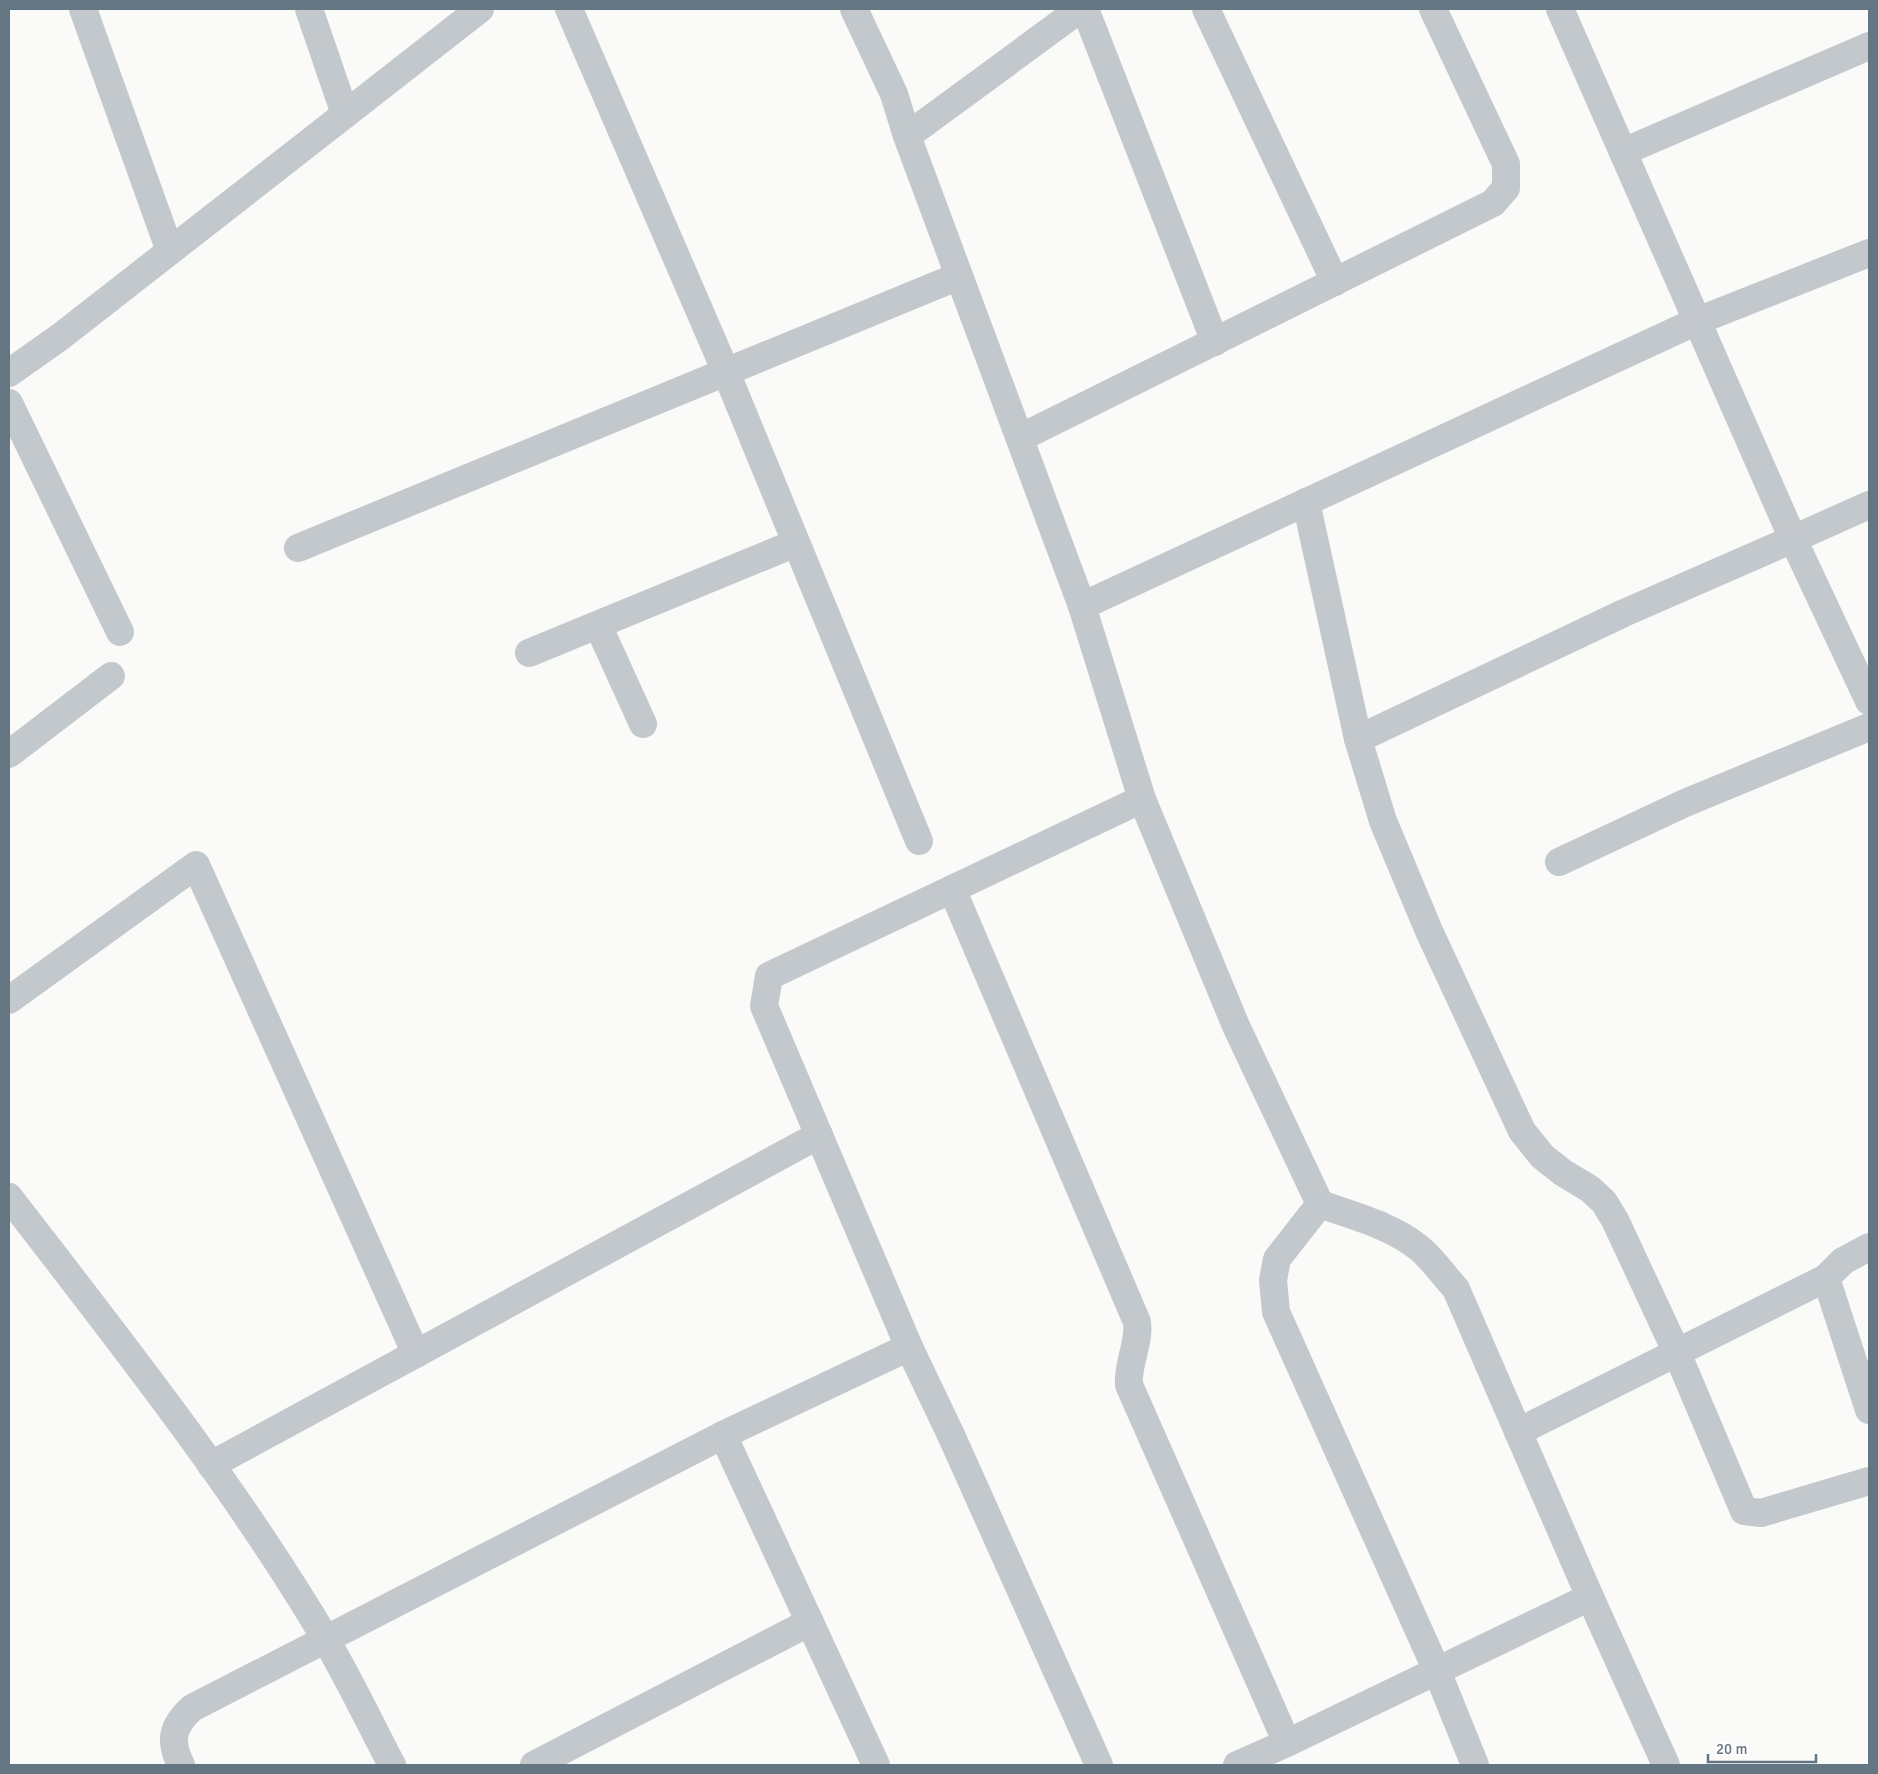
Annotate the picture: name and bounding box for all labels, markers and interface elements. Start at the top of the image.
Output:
scale bar [1708,1732,1816,1764]
text: 20 m [1716,1740,1747,1758]

